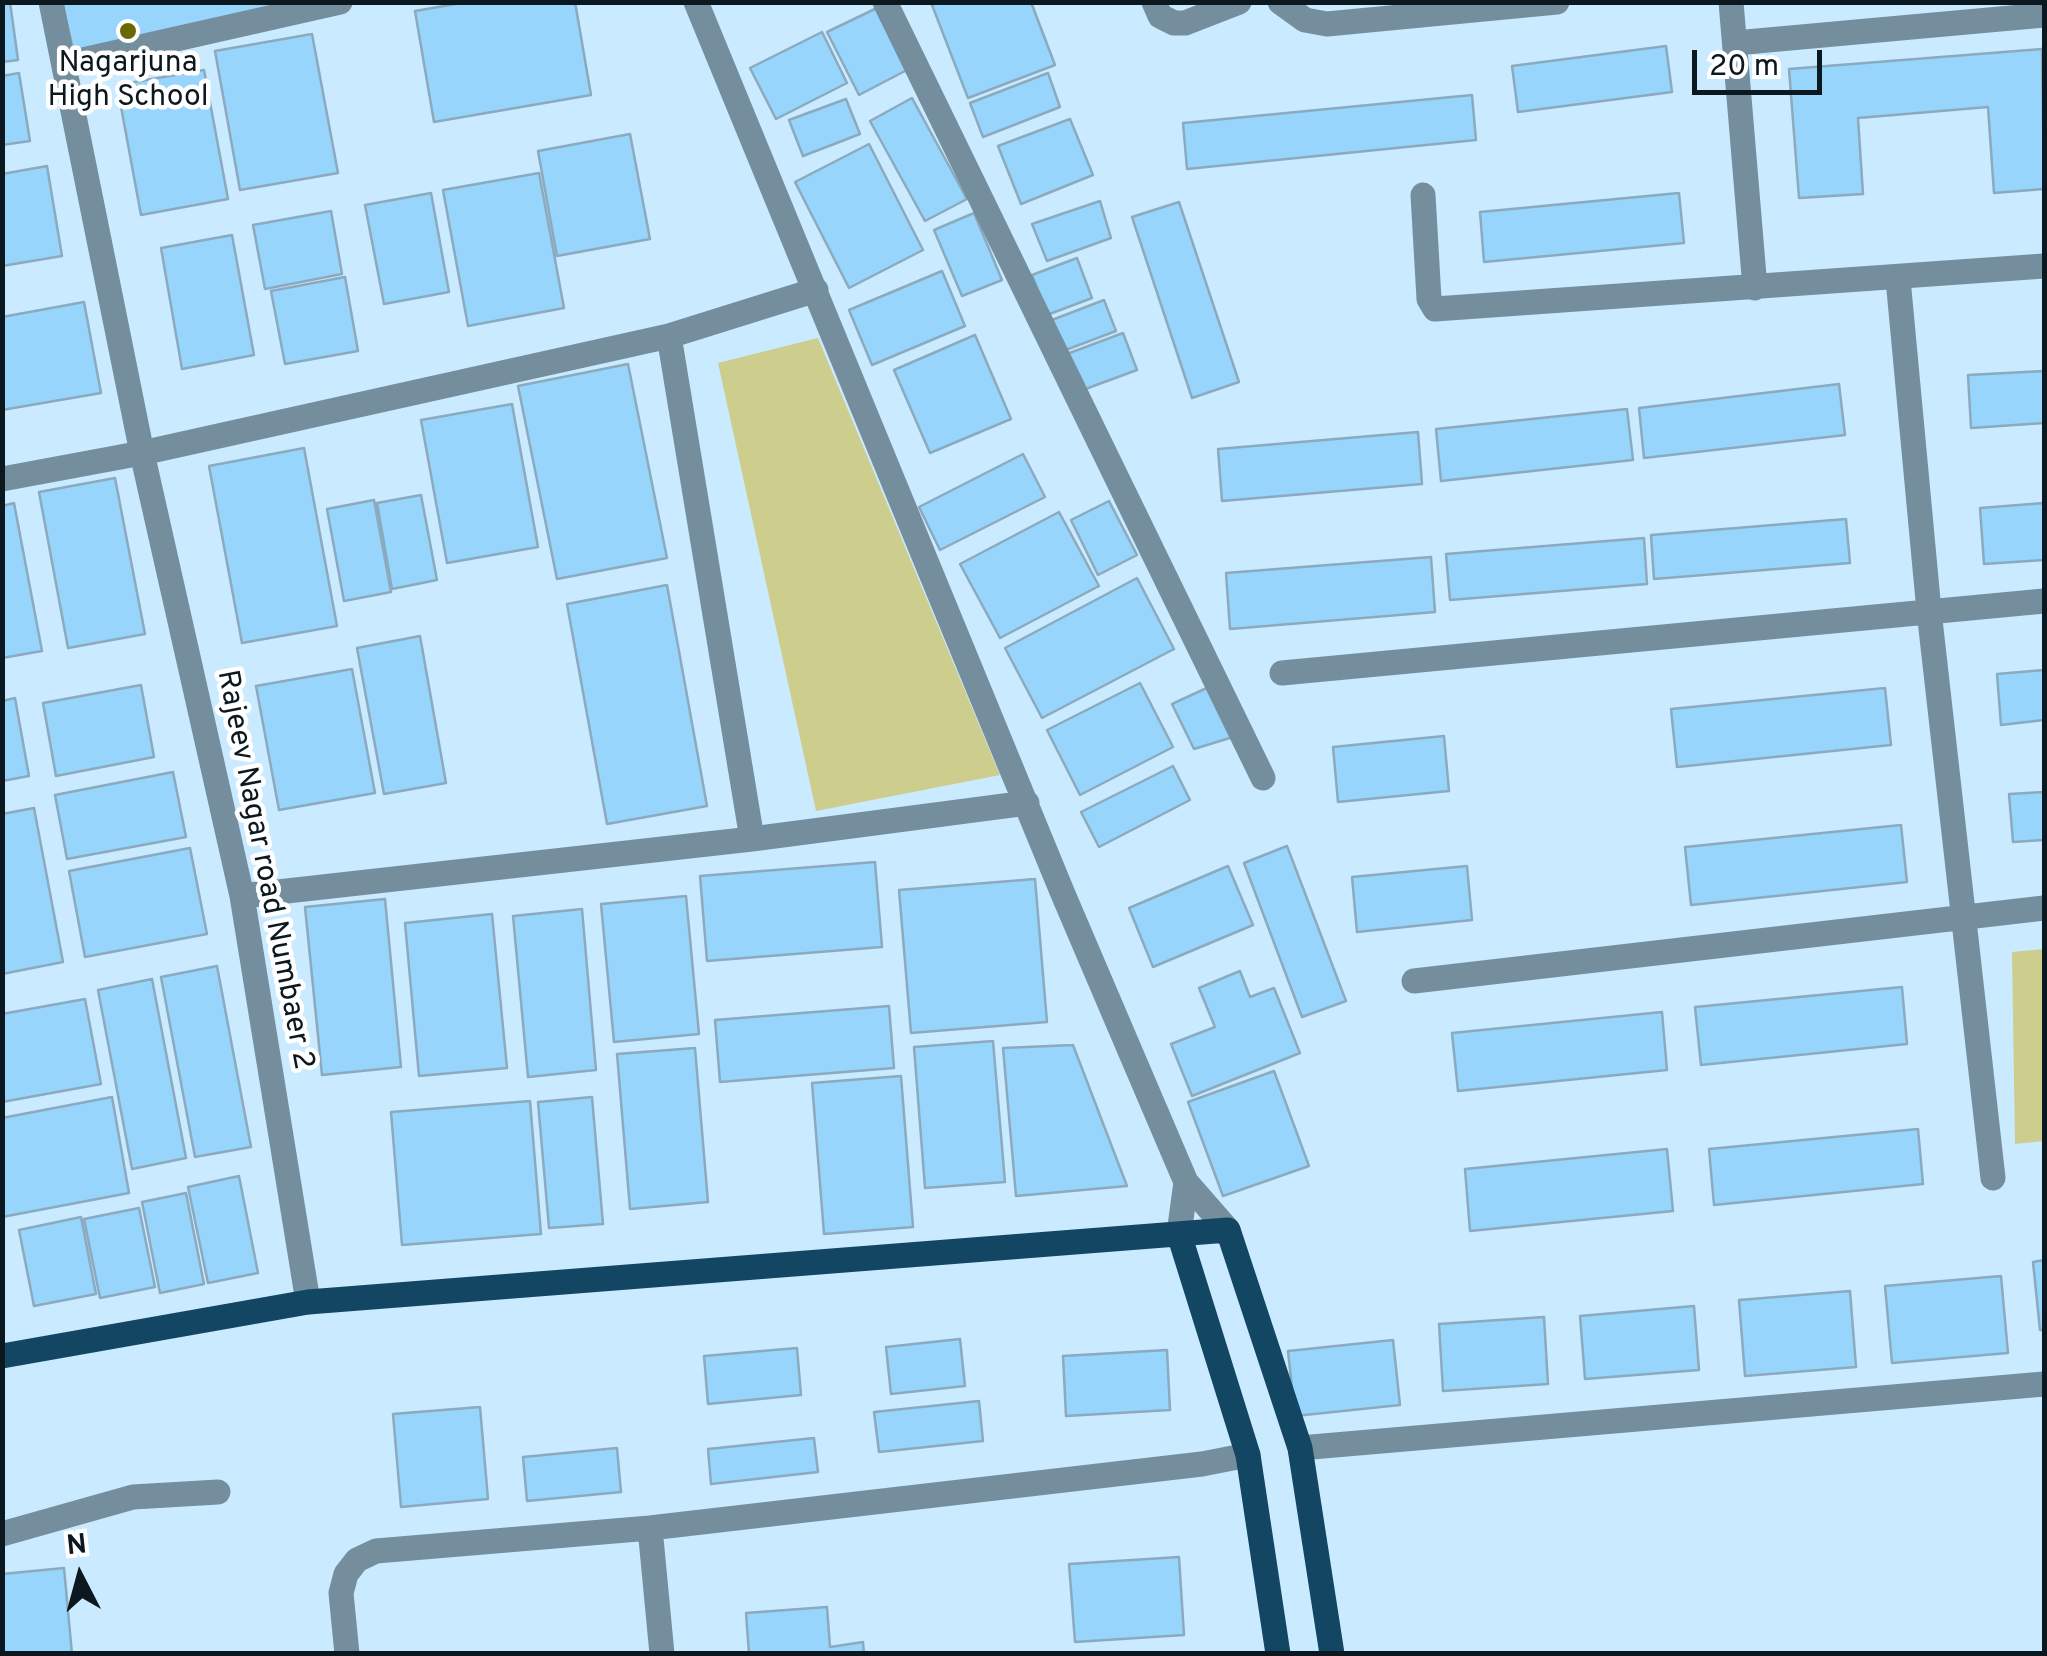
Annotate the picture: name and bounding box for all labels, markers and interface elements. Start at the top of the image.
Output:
marker: Nagarjuna High School [117,20,139,42]
scale bar [1697,30,1827,92]
place label: Nagarjuna High School [47,47,209,118]
text: 20 m [1709,49,1779,86]
street label: Rajeev Nagar road Numbaer 2 [207,667,319,1073]
north arrow [30,1526,130,1626]
text: N [65,1527,89,1565]

